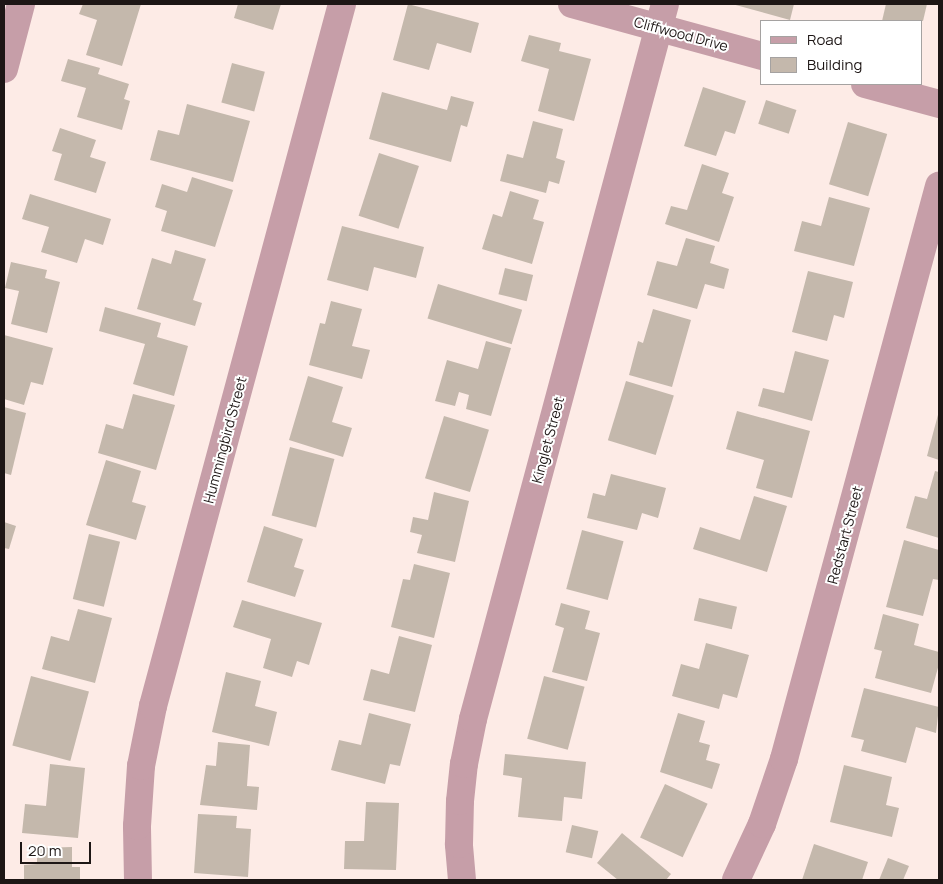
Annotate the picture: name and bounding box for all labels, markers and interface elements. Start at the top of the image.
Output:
street label: Cliffwood Drive [632,13,730,55]
legend [760,20,923,85]
text: Road [807,29,843,50]
text: Building [807,54,862,75]
street label: Hummingbird Street [200,375,250,505]
street label: Kinglet Street [528,395,568,485]
street label: Redstart Street [824,484,866,586]
scale bar [22,832,94,864]
text: 20 m [28,840,61,861]

